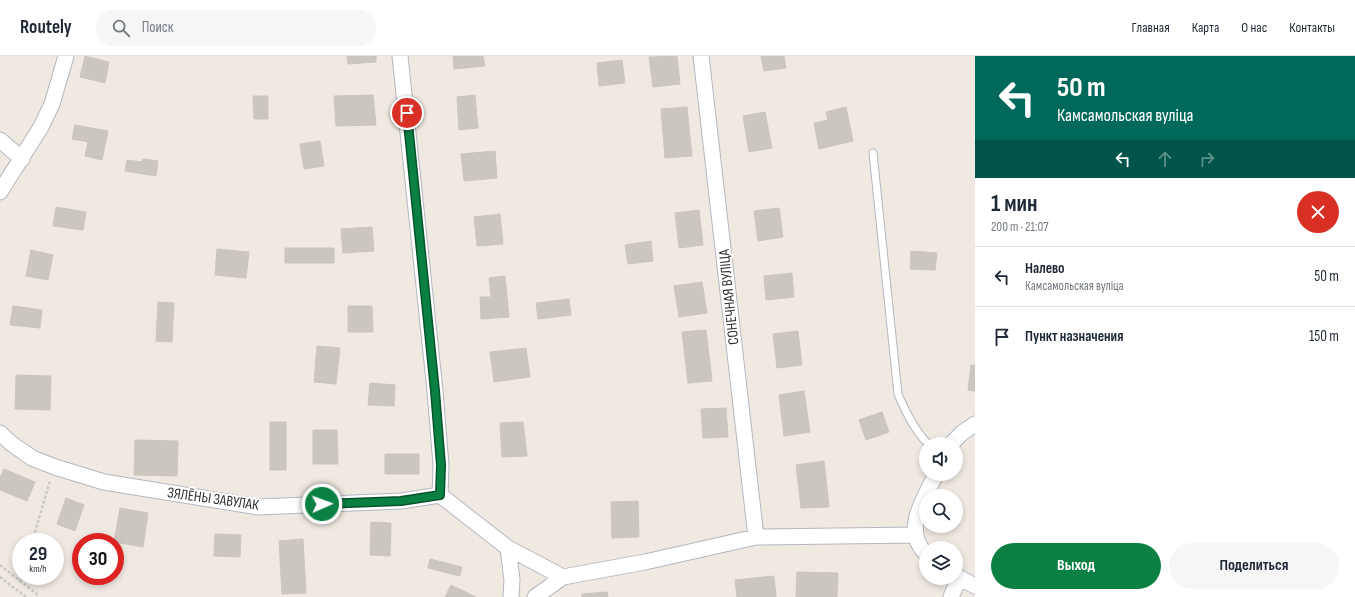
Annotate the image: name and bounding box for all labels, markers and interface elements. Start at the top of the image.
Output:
search box [96,10,376,46]
text: Routely [20,16,72,39]
icon: search [110,17,132,39]
text: Поиск [142,18,173,37]
text: Главная [1132,19,1170,36]
text: Карта [1192,19,1219,36]
text: О нас [1241,19,1267,36]
text: Контакты [1289,19,1335,36]
text: 50 m [1057,71,1106,104]
icon: left [991,72,1043,124]
pin [390,96,424,130]
icon: arrive [396,102,418,124]
text: Камсамольская вуліца [1057,105,1193,126]
icon: left [1112,148,1134,170]
icon: ahead [1154,148,1176,170]
icon: right [1196,148,1218,170]
text: 1 мин [991,189,1038,218]
button: close [1297,191,1339,233]
text: 200 m · 21:07 [991,219,1048,235]
street label: СОНЕЧНАЯ ВУЛІЦА [714,248,743,346]
text: Налево [1025,259,1065,278]
icon: left [991,266,1013,288]
text: 50 m [1314,267,1339,286]
text: Камсамольская вуліца [1025,278,1124,294]
icon: arrive [991,326,1013,348]
text: Пункт назначения [1025,327,1123,346]
text: 150 m [1309,327,1339,346]
map controls [919,437,963,585]
button: sound [919,437,963,481]
street label: ЗЯЛЁНЫ ЗАВУЛАК [166,483,260,515]
position arrow [301,483,343,525]
button: search [919,489,963,533]
speed limit sign: 30 [72,533,124,585]
button: layers [919,541,963,585]
text: 29 [29,542,47,566]
button: Выход [991,543,1161,589]
button: Поделиться [1169,543,1339,589]
text: km/h [29,563,47,575]

